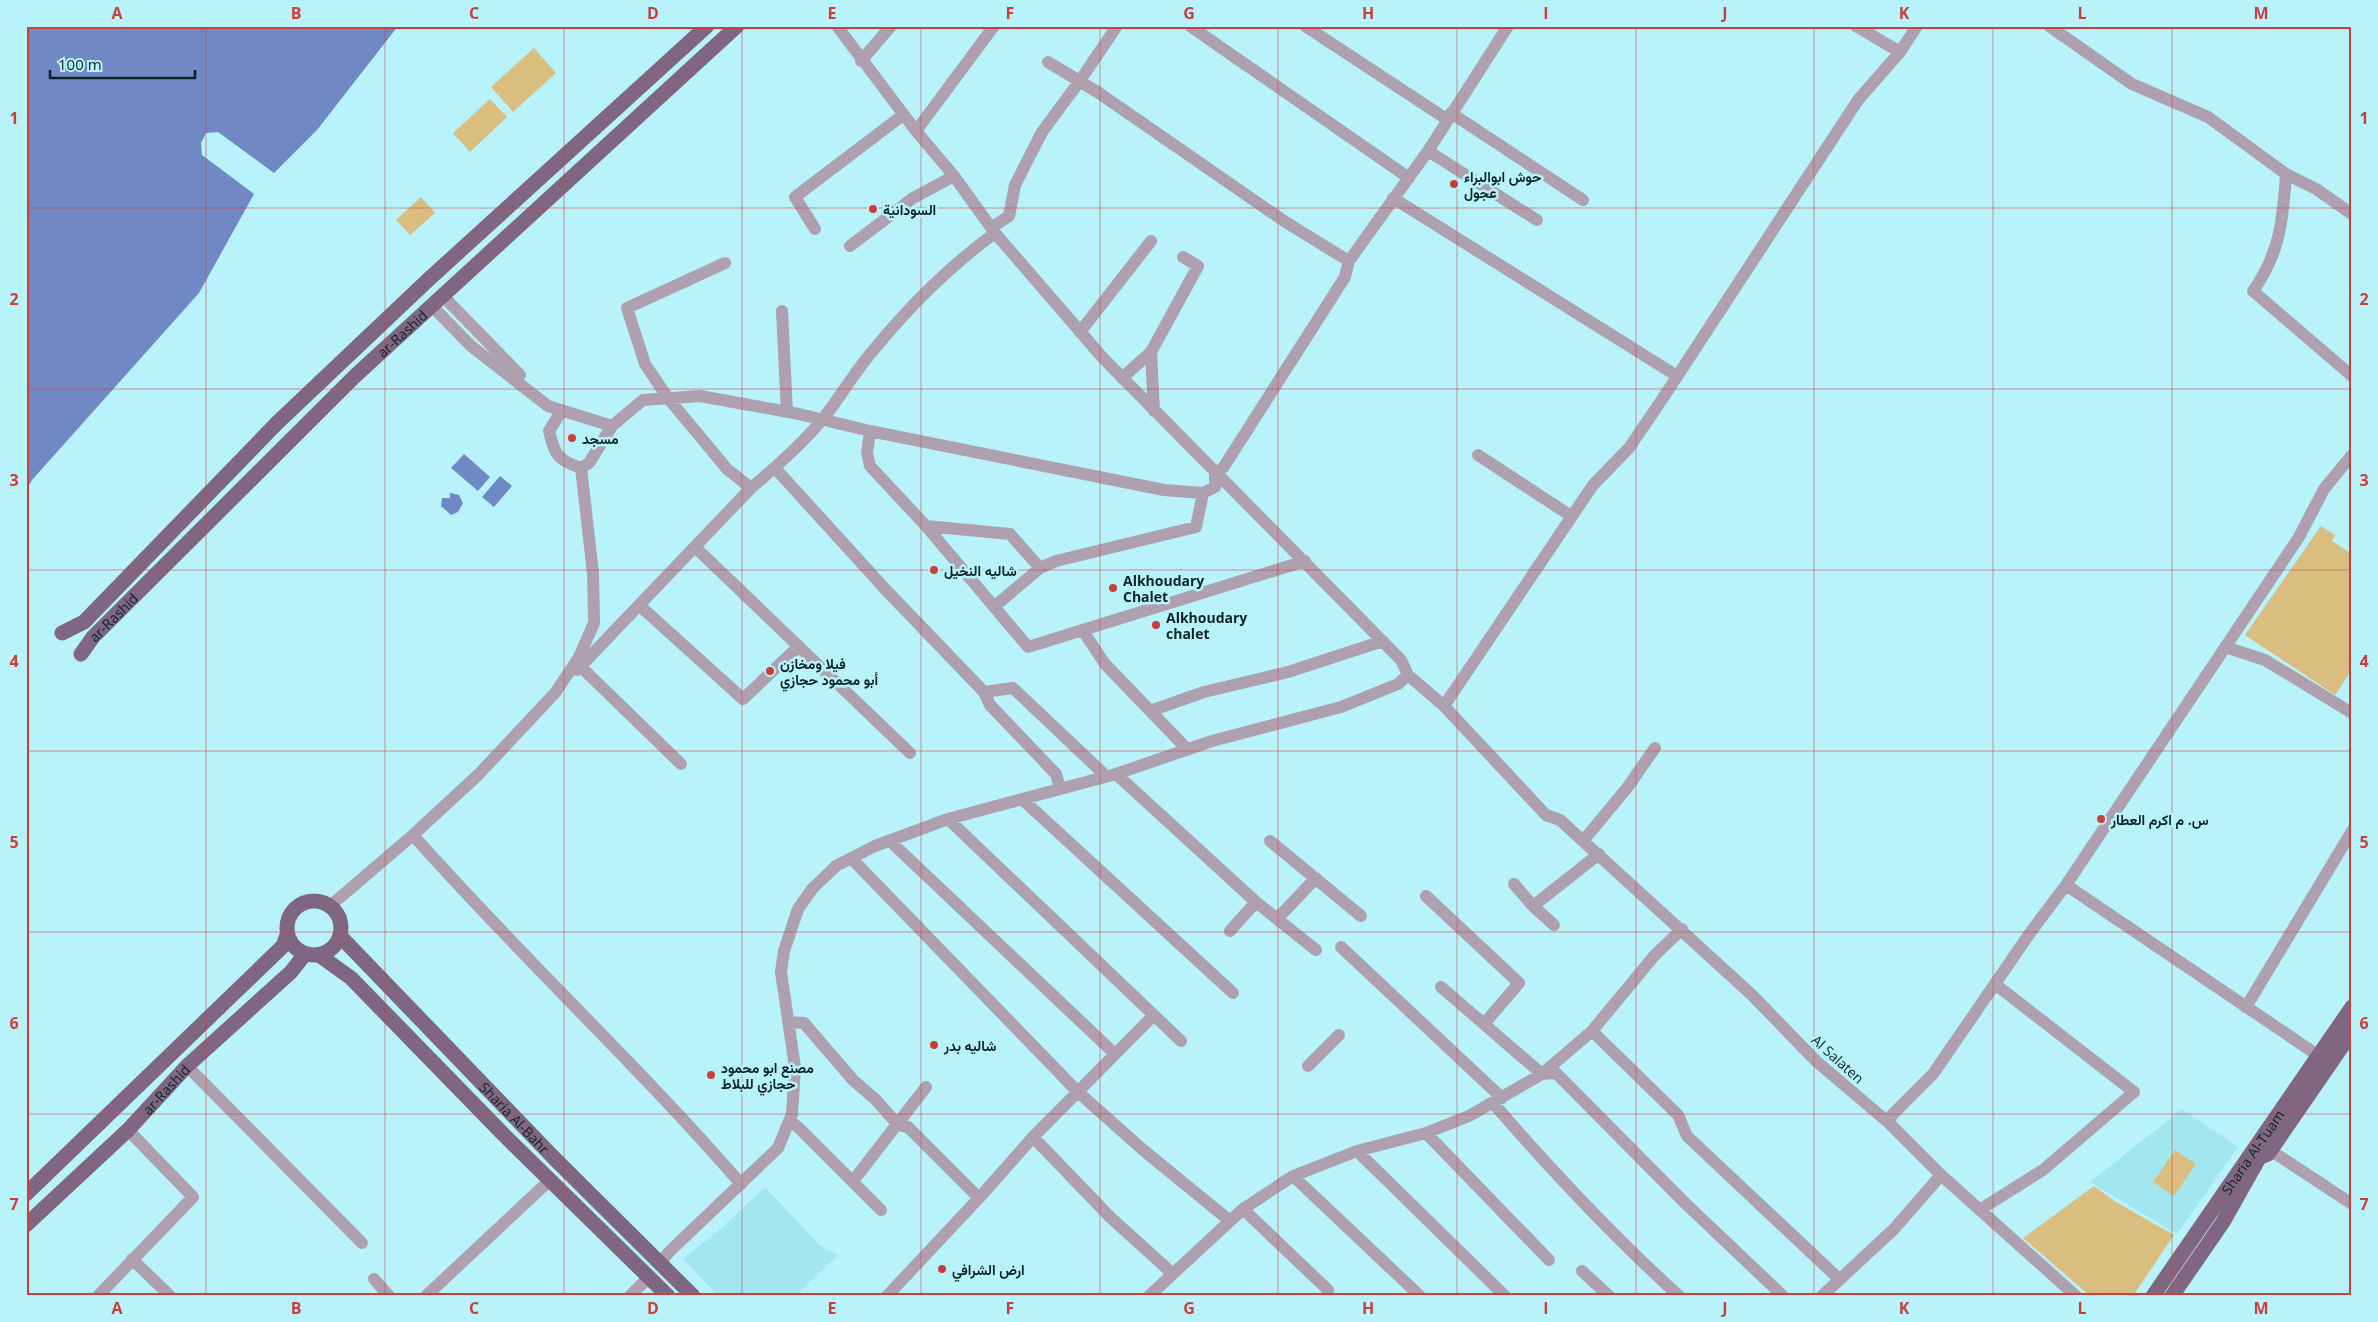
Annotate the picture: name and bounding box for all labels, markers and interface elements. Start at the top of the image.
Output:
text: A [111,2,123,24]
text: B [291,2,301,24]
text: C [469,2,479,24]
text: D [647,2,659,24]
text: E [828,2,837,24]
text: F [1006,2,1014,24]
text: G [1183,2,1195,24]
text: H [1362,2,1374,24]
text: I [1543,2,1549,24]
text: J [1720,2,1728,24]
text: K [1899,2,1910,24]
text: L [2077,2,2087,24]
text: M [2253,2,2269,24]
scale bar [50,48,195,80]
text: 100 m [58,54,102,74]
text: 1 [9,107,19,129]
text: 1 [2359,107,2369,129]
place label: حوش ابوالبراء عجول [1464,167,1542,202]
marker: حوش ابوالبراء عجول [1448,178,1460,190]
place label: السودانية [883,200,936,219]
marker: السودانية [867,203,879,215]
text: 2 [9,288,19,310]
text: 2 [2359,288,2369,310]
street label: ar-Rashid [373,305,431,361]
place label: مسجد [582,429,619,448]
marker: مسجد [566,432,578,444]
text: 3 [9,469,19,491]
text: 3 [2359,469,2369,491]
place label: شاليه النخيل [944,561,1017,580]
marker: شاليه النخيل [928,564,940,576]
place label: Alkhoudary Chalet [1123,571,1204,606]
marker: Alkhoudary Chalet [1107,582,1119,594]
street label: ar-Rashid [84,589,142,646]
place label: Alkhoudary chalet [1166,608,1247,643]
marker: Alkhoudary chalet [1150,619,1162,631]
text: 4 [9,650,19,672]
text: 4 [2359,650,2369,672]
place label: فيلا ومخازن أبو محمود حجازي [780,654,878,692]
marker: فيلا ومخازن أبو محمود حجازي [764,665,776,677]
place label: س. م اكرم العطار [2110,810,2209,829]
marker: س. م اكرم العطار [2095,813,2107,825]
text: 5 [9,831,19,853]
text: 5 [2359,831,2369,853]
text: 6 [9,1012,19,1034]
text: 6 [2359,1012,2369,1034]
street label: Al Salaten [1808,1030,1868,1088]
place label: شاليه بدر [943,1036,996,1055]
marker: شاليه بدر [928,1039,940,1051]
place label: مصنع ابو محمود حجازي للبلاط [721,1058,814,1096]
street label: ar-Rashid [138,1060,194,1118]
marker: مصنع ابو محمود حجازي للبلاط [705,1069,717,1081]
street label: Sharia Al-Bahr [476,1077,554,1158]
street label: Sharia Al-Tuam [2216,1106,2288,1198]
text: 7 [9,1193,19,1215]
text: 7 [2359,1193,2369,1215]
place label: ارض الشرافي [952,1260,1025,1282]
marker: ارض الشرافي [936,1263,948,1275]
text: A [111,1297,123,1319]
text: B [291,1297,301,1319]
text: C [469,1297,479,1319]
text: D [647,1297,659,1319]
text: E [828,1297,837,1319]
text: F [1006,1297,1014,1319]
text: G [1183,1297,1195,1319]
text: H [1362,1297,1374,1319]
text: I [1543,1297,1549,1319]
text: J [1720,1297,1728,1319]
text: K [1899,1297,1910,1319]
text: L [2077,1297,2087,1319]
text: M [2253,1297,2269,1319]

